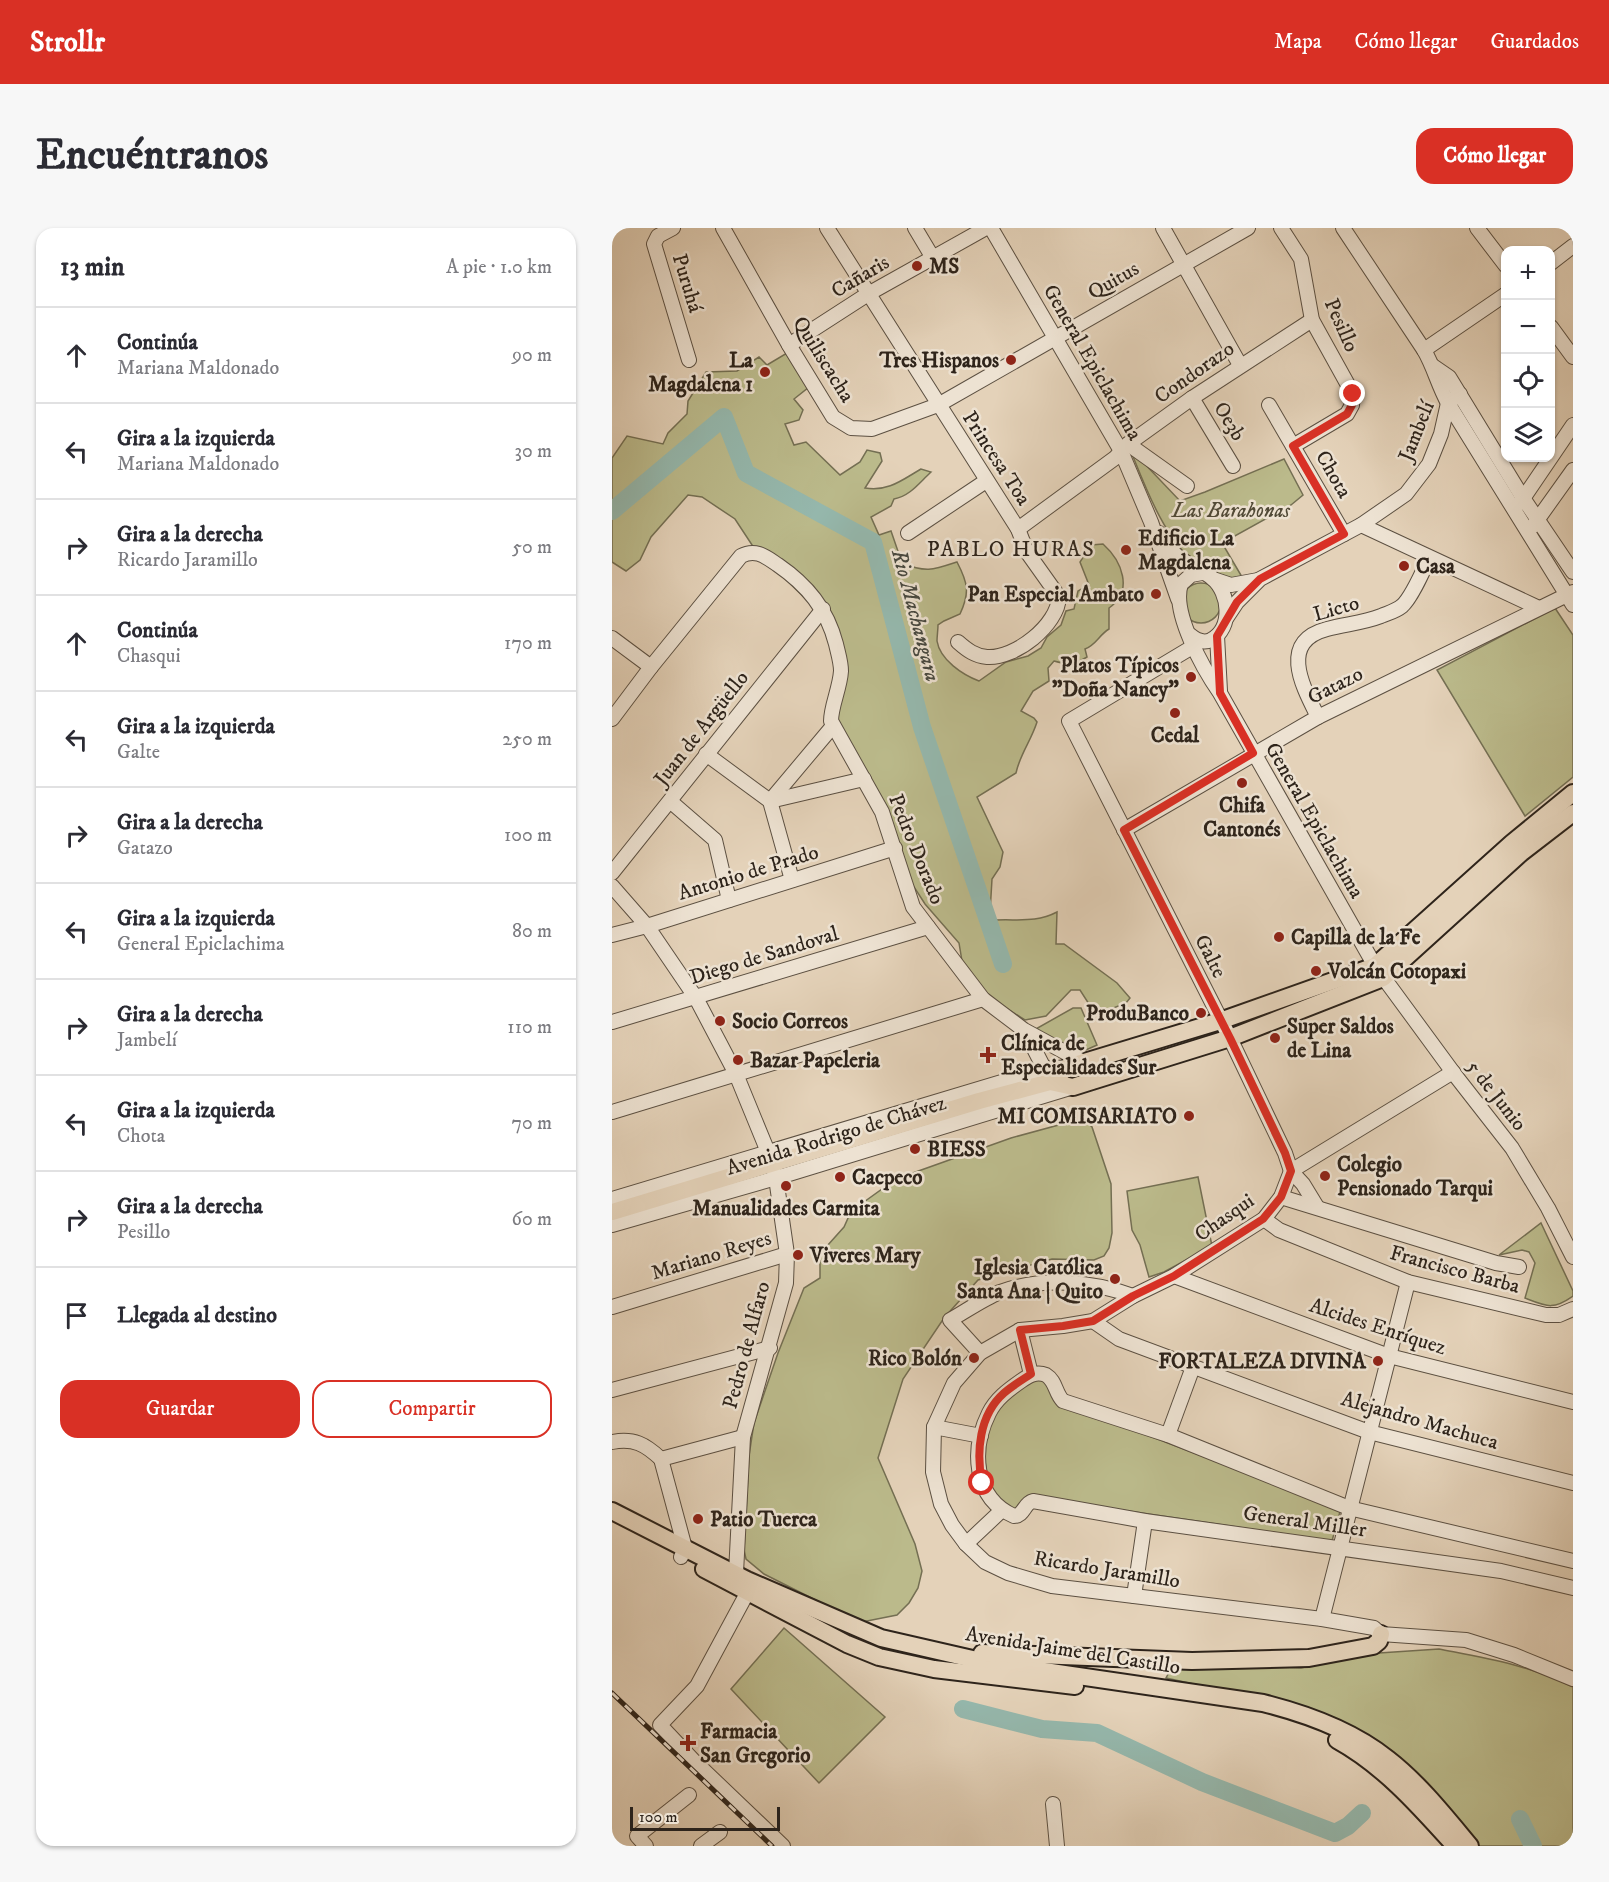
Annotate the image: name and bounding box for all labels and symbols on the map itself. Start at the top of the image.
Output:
street label: Cañaris [827,249,894,304]
street label: Puruhá [666,251,708,316]
place label: MS [929,254,959,280]
street label: Quitus [1083,256,1144,306]
marker: MS [910,259,924,273]
street label: General Epiclachima [1037,280,1147,445]
street label: Pesillo [1318,295,1364,356]
street label: Quiliscacha [786,312,860,408]
street label: Condorazo [1150,336,1240,410]
place label: La Magdalena 1 [648,348,754,398]
place label: Tres Hispanos [879,348,999,374]
marker: Tres Hispanos [1004,353,1018,367]
marker: La Magdalena 1 [758,365,772,379]
route end [1339,380,1365,406]
street label: Jambelí [1392,396,1441,467]
street label: Oe3b [1207,397,1251,446]
street label: Princesa Toa [956,406,1036,511]
street label: Chota [1309,446,1357,503]
park label: Las Barahonas [1171,498,1291,524]
place label: Edificio La Magdalena [1138,526,1235,576]
district label: PABLO HURAS [927,536,1095,563]
marker: Edificio La Magdalena [1119,543,1133,557]
water label: Rio Machangara [885,545,946,684]
place label: Casa [1416,554,1456,580]
marker: Casa [1397,559,1411,573]
place label: Pan Especial Ambato [967,582,1144,608]
marker: Pan Especial Ambato [1149,587,1163,601]
street label: Licto [1310,590,1362,628]
place label: Platos Típicos "Doña Nancy" [1052,653,1180,703]
street label: Gatazo [1303,661,1367,711]
street label: Juan de Argüello [647,666,755,793]
marker: Platos Típicos "Doña Nancy" [1184,670,1198,684]
marker: Cedal [1168,706,1182,720]
place label: Cedal [1151,723,1200,749]
street label: General Epiclachima [1259,738,1369,903]
marker: Chifa Cantonés [1235,776,1249,790]
street label: Pedro Dorado [882,790,950,908]
place label: Chifa Cantonés [1203,793,1281,843]
street label: Antonio de Prado [675,839,822,907]
street label: Diego de Sandoval [687,921,843,991]
place label: Capilla de la Fe [1291,925,1421,951]
street label: Galte [1188,930,1232,983]
marker: Capilla de la Fe [1272,930,1286,944]
place label: Volcán Cotopaxi [1327,959,1467,985]
marker: Volcán Cotopaxi [1309,964,1323,978]
place label: ProduBanco [1086,1001,1189,1027]
marker: ProduBanco [1194,1006,1208,1020]
place label: Socio Correos [732,1009,848,1035]
marker: Socio Correos [713,1014,727,1028]
place label: Super Saldos de Lina [1287,1014,1394,1064]
place label: Clínica de Especialidades Sur [1001,1031,1157,1081]
marker: Super Saldos de Lina [1268,1031,1282,1045]
marker: Clínica de Especialidades Sur [979,1046,997,1064]
place label: Bazar Papeleria [750,1048,881,1074]
marker: Bazar Papeleria [731,1053,745,1067]
street label: 5 de Junio [1460,1055,1532,1136]
street label: Avenida Rodrigo de Chávez [723,1090,949,1182]
place label: MI COMISARIATO [998,1104,1177,1130]
marker: MI COMISARIATO [1182,1109,1196,1123]
place label: BIESS [927,1137,986,1163]
marker: BIESS [908,1142,922,1156]
place label: Colegio Pensionado Tarqui [1337,1152,1494,1202]
place label: Cacpeco [852,1165,922,1191]
marker: Colegio Pensionado Tarqui [1318,1169,1332,1183]
marker: Cacpeco [833,1170,847,1184]
marker: Manualidades Carmita [779,1179,793,1193]
street label: Chasqui [1190,1188,1259,1248]
place label: Manualidades Carmita [692,1196,881,1222]
street label: Mariano Reyes [648,1225,774,1287]
street label: Francisco Barba [1387,1240,1523,1300]
place label: Viveres Mary [809,1243,921,1269]
marker: Viveres Mary [791,1248,805,1262]
place label: Iglesia Católica Santa Ana | Quito [957,1255,1104,1305]
marker: Iglesia Católica Santa Ana | Quito [1108,1272,1122,1286]
street label: Pedro de Alfaro [718,1279,776,1412]
street label: Alcides Enríquez [1306,1293,1449,1361]
place label: Rico Bolón [868,1346,963,1372]
place label: FORTALEZA DIVINA [1158,1349,1367,1375]
marker: Rico Bolón [967,1351,981,1365]
marker: FORTALEZA DIVINA [1371,1354,1385,1368]
street label: Alejandro Machuca [1338,1386,1501,1456]
route start [968,1469,994,1495]
street label: General Miller [1242,1500,1368,1544]
place label: Patio Tuerca [710,1507,818,1533]
marker: Patio Tuerca [691,1512,705,1526]
street label: Ricardo Jaramillo [1032,1546,1182,1594]
street label: Avenida Jaime del Castillo [964,1621,1182,1681]
place label: Farmacia San Gregorio [700,1719,810,1769]
marker: Farmacia San Gregorio [681,1736,695,1750]
scale bar [630,1804,780,1832]

